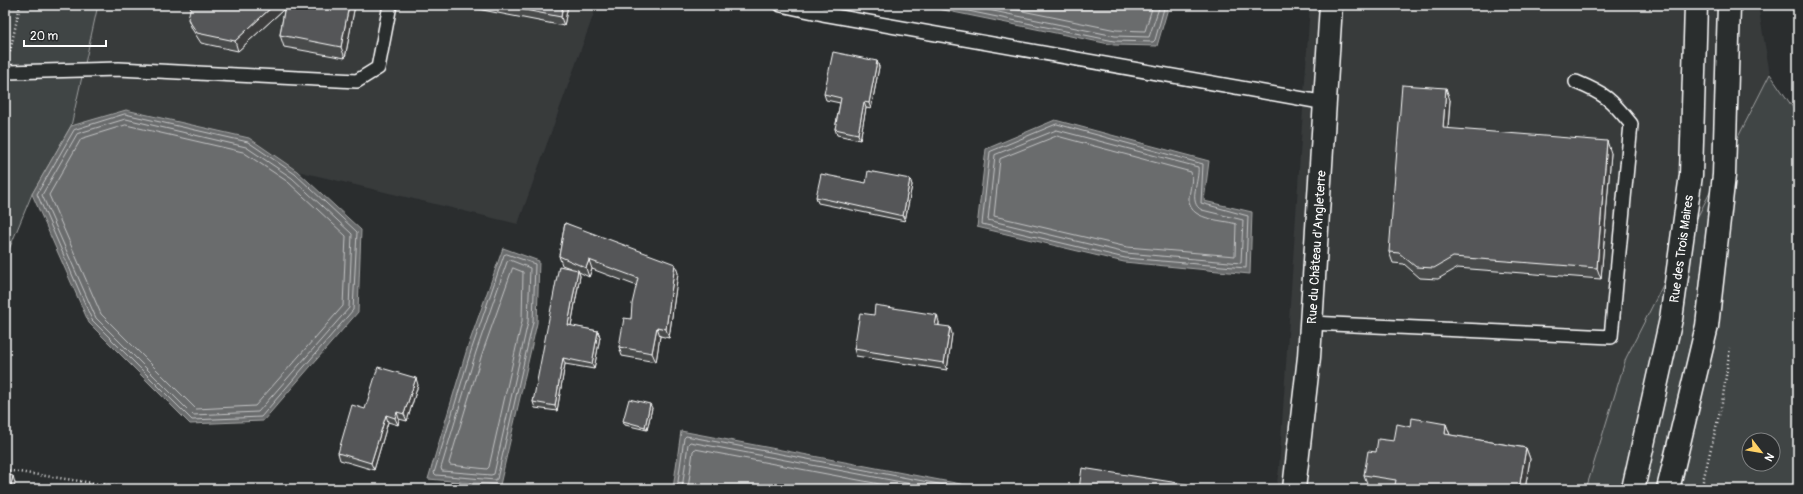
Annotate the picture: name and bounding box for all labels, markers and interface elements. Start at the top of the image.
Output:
scale bar [24,22,106,48]
text: 20 m [30,29,59,44]
street label: Rue du Château d'Angleterre [1304,169,1330,325]
street label: Rue des Trois Maires [1666,194,1697,304]
north arrow [1741,432,1781,472]
text: N [1761,450,1777,464]

